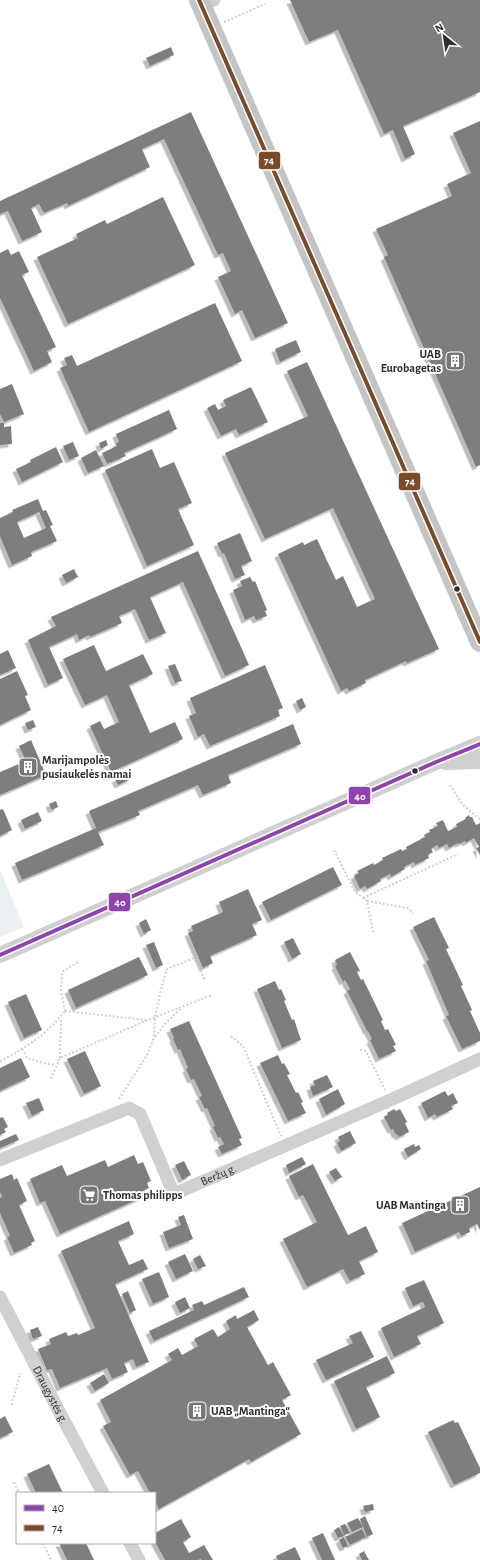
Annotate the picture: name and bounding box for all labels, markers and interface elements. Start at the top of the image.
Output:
north arrow [424,16,464,56]
text: N [433,21,445,34]
line badge: 74 [258,151,281,170]
text: 74 [264,155,275,166]
place label: UAB Eurobagetas [381,348,441,374]
building icon: UAB Eurobagetas [444,350,466,372]
line badge: 74 [398,472,421,491]
text: 74 [405,476,416,487]
unlabelled marker [452,584,462,594]
place label: Marijampolės pusiaukelės namai [42,754,132,780]
building icon: Marijampolės pusiaukelės namai [17,756,39,778]
unlabelled marker [410,766,420,776]
line badge: 40 [348,786,371,805]
text: 40 [354,791,366,802]
line badge: 40 [108,892,131,912]
text: 40 [114,897,126,908]
street label: Beržų g. [199,1162,238,1188]
supermarket icon: Thomas philipps [78,1184,100,1206]
place label: Thomas philipps [103,1189,183,1201]
building icon: UAB Mantinga [449,1194,471,1216]
place label: UAB Mantinga [376,1199,446,1211]
street label: Draugystės g. [31,1364,70,1425]
building icon: UAB „Mantinga“ [186,1400,208,1422]
place label: UAB „Mantinga“ [211,1405,290,1417]
legend [16,1492,156,1544]
text: 40 [52,1502,64,1514]
text: 74 [52,1522,63,1534]

